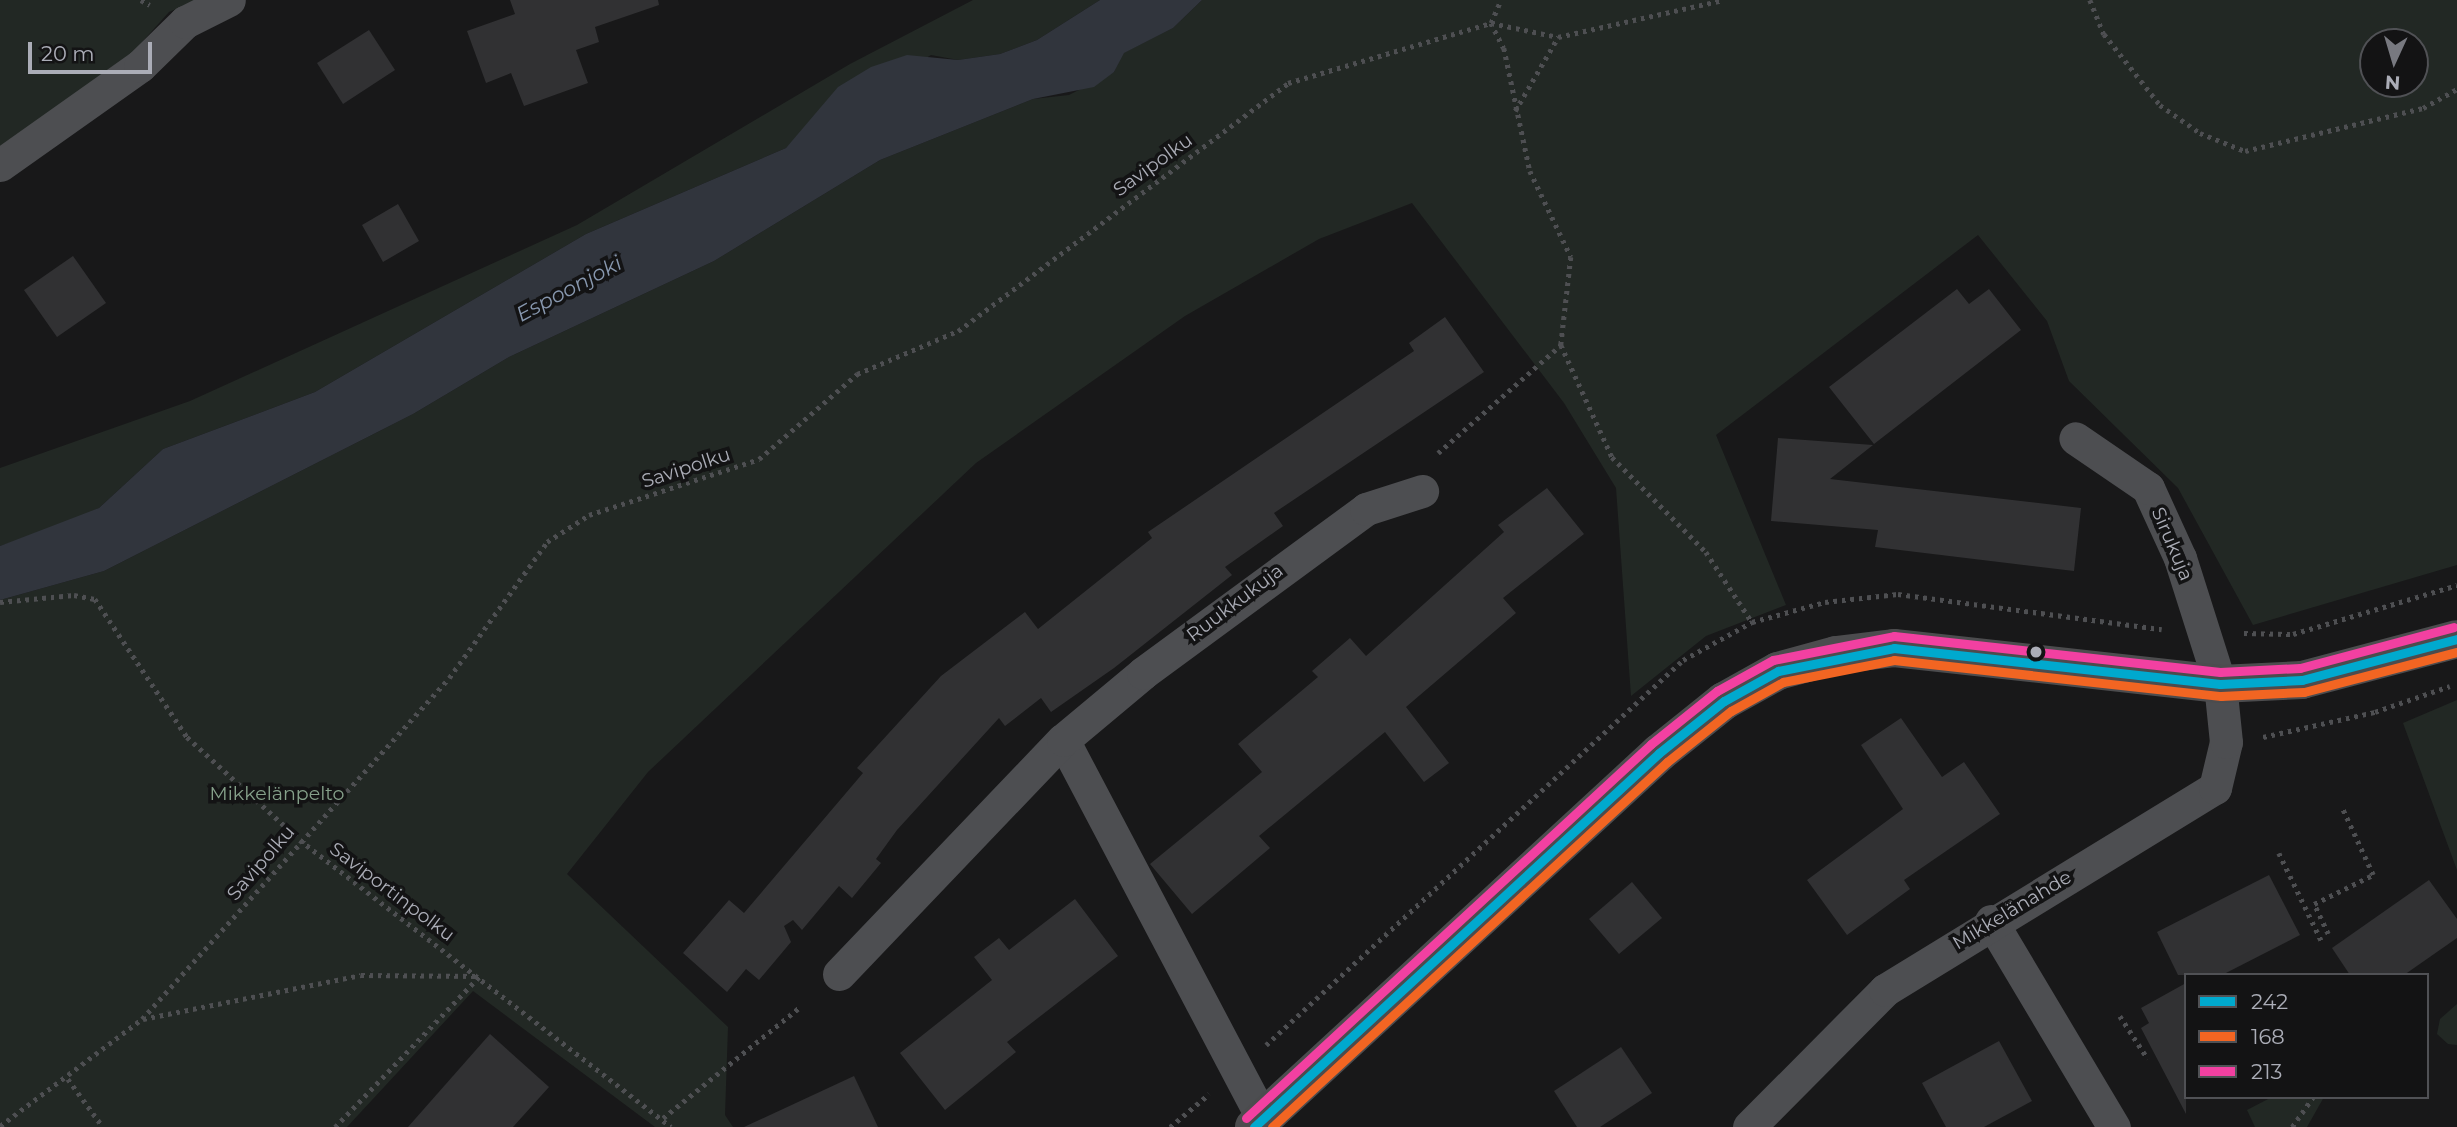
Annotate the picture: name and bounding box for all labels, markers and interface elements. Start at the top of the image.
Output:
scale bar [32,28,156,72]
north arrow [2359,28,2429,98]
text: 20 m [41,41,95,66]
text: N [2384,70,2401,94]
street label: Savipolku [1109,129,1197,201]
water label: Espoonjoki [512,251,626,327]
street label: Savipolku [639,443,733,493]
street label: Sirukuja [2146,504,2198,584]
street label: Ruukkukuja [1182,559,1288,647]
unlabelled marker [2029,645,2043,659]
park label: Mikkelänpelto [210,783,344,805]
street label: Savipolku [222,821,300,905]
street label: Saviportinpolku [325,838,459,946]
street label: Mikkelänahde [1948,866,2076,954]
legend [2184,973,2429,1099]
text: 242 [2251,989,2288,1014]
text: 168 [2251,1024,2285,1049]
text: 213 [2251,1059,2282,1084]

